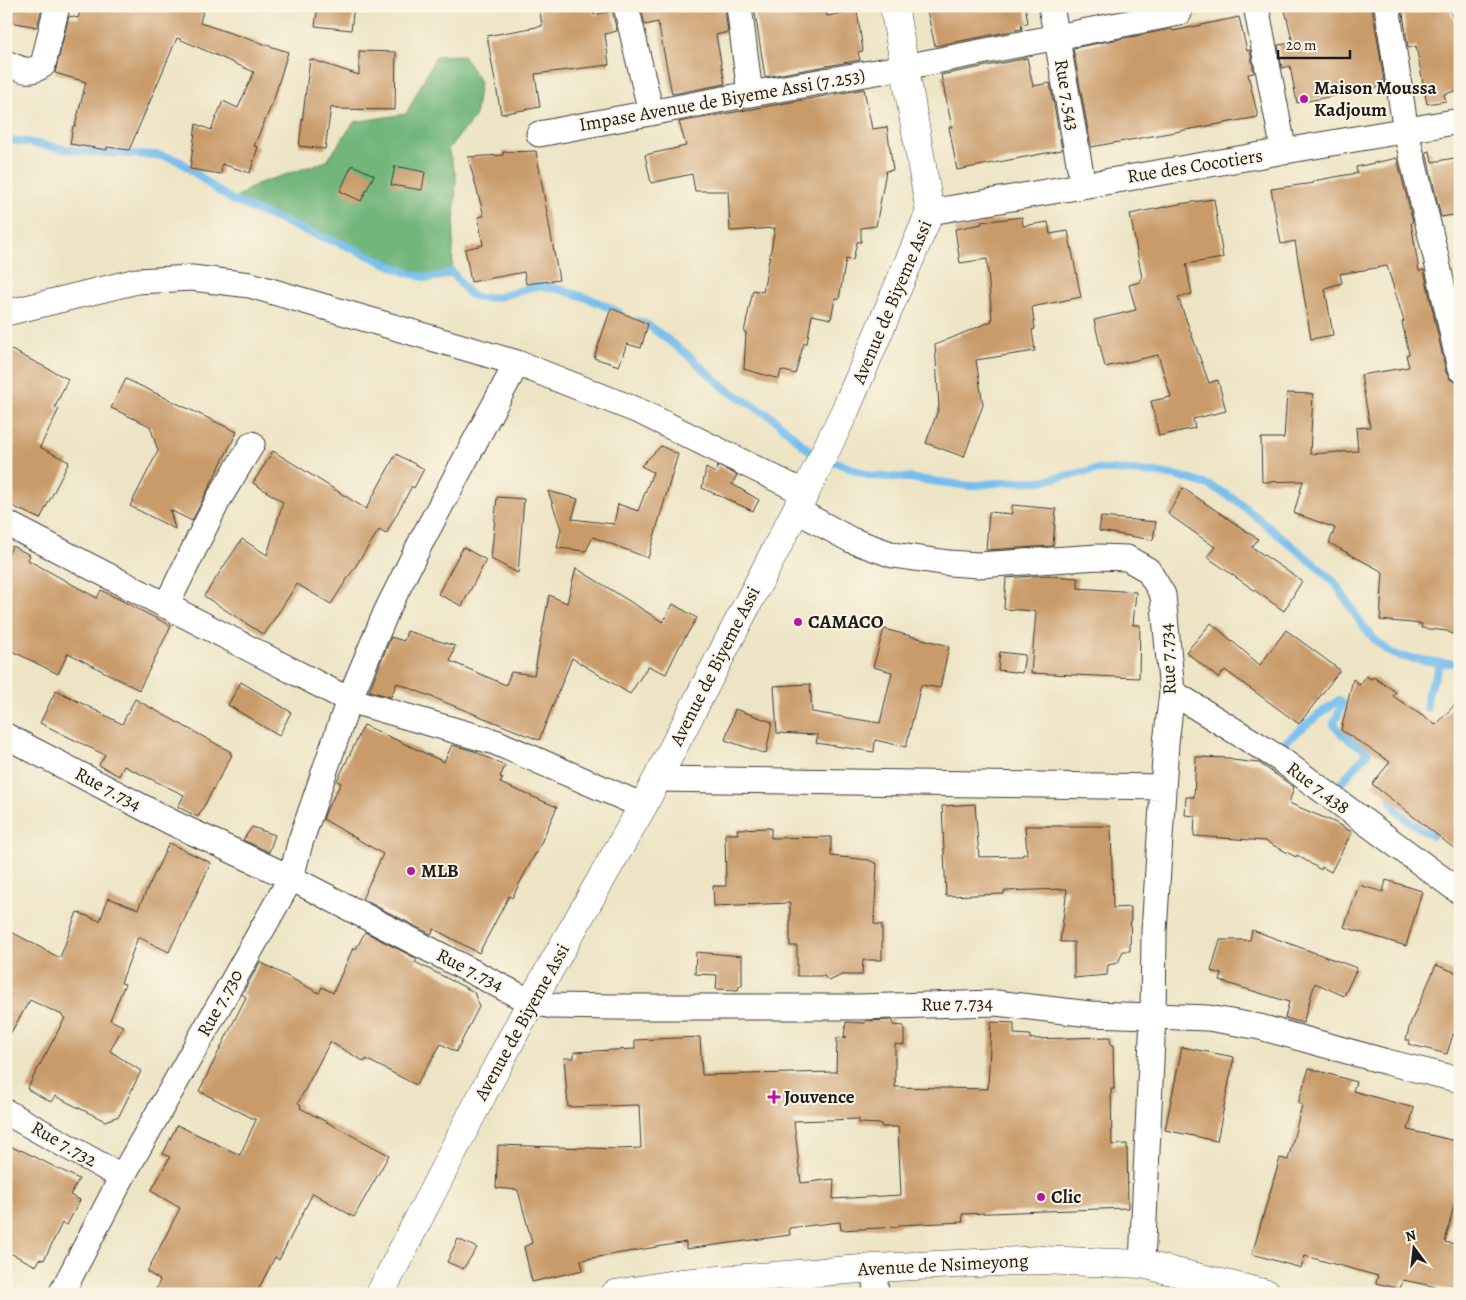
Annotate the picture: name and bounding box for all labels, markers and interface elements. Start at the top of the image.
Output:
scale bar [1278,28,1351,60]
text: 20 m [1286,35,1317,55]
street label: Rue 7.543 [1048,57,1086,133]
street label: Impase Avenue de Biyeme Assi (7.253) [577,62,867,138]
place label: Maison Moussa Kadjoum [1314,75,1437,123]
marker: Maison Moussa Kadjoum [1298,93,1310,105]
street label: Rue des Cocotiers [1125,142,1265,190]
street label: Avenue de Biyeme Assi [845,216,938,389]
street label: Avenue de Biyeme Assi [663,582,766,751]
place label: CAMACO [808,609,884,635]
marker: CAMACO [792,616,804,628]
street label: Rue 7.734 [1153,622,1183,696]
street label: Rue 7.438 [1281,756,1355,820]
street label: Rue 7.734 [70,761,146,818]
place label: MLB [421,858,459,884]
marker: MLB [405,865,417,877]
street label: Avenue de Biyeme Assi [468,939,576,1106]
street label: Rue 7.734 [432,942,508,998]
street label: Rue 7.730 [191,965,249,1041]
street label: Rue 7.734 [921,990,994,1018]
place label: Jouvence [784,1084,855,1110]
marker: Jouvence [768,1091,780,1103]
street label: Rue 7.732 [26,1115,102,1173]
place label: Clic [1051,1184,1082,1210]
marker: Clic [1035,1191,1047,1203]
north arrow [1388,1222,1438,1272]
text: N [1403,1225,1418,1246]
street label: Avenue de Nsimeyong [856,1248,1030,1283]

